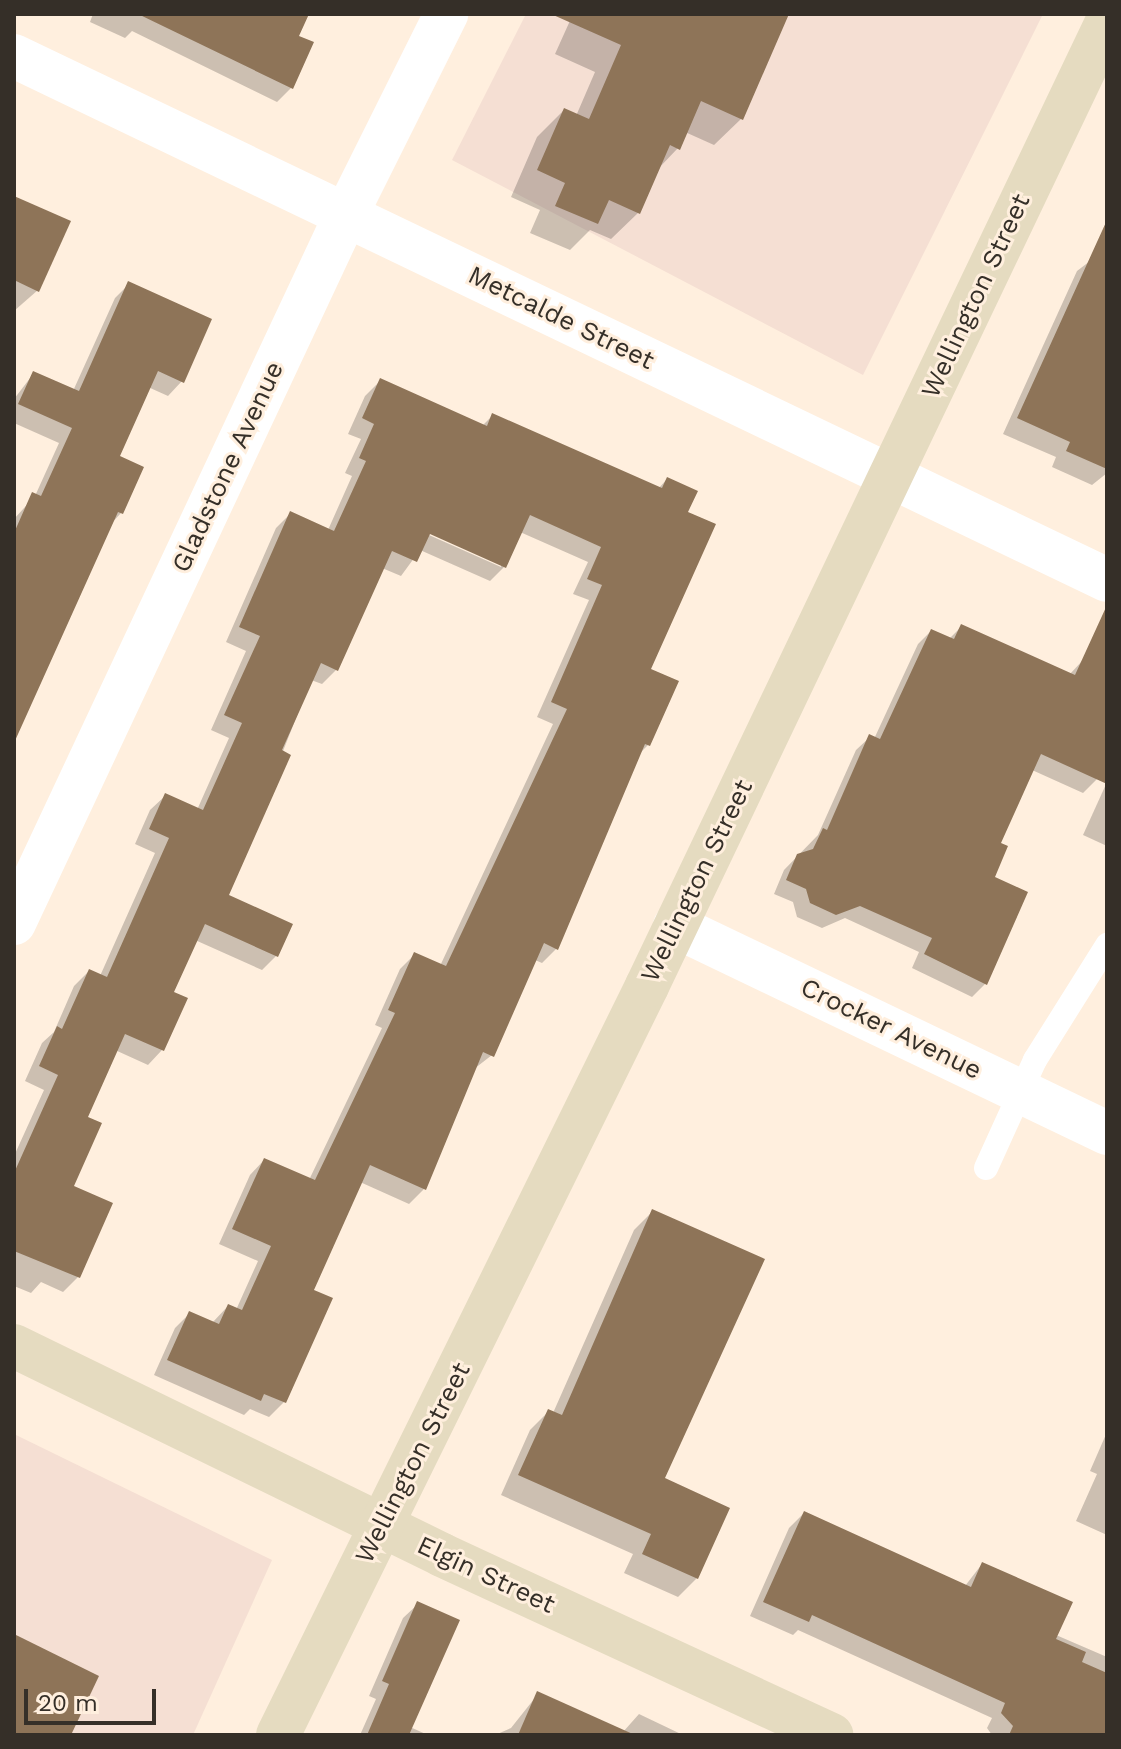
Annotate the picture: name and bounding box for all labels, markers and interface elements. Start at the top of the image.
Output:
street label: Wellington Street [915,189,1037,403]
street label: Metcalde Street [463,259,659,377]
street label: Gladstone Avenue [165,356,291,578]
street label: Wellington Street [634,775,760,987]
street label: Crocker Avenue [795,971,987,1087]
street label: Wellington Street [349,1357,477,1569]
street label: Elgin Street [412,1529,560,1621]
scale bar [28,1673,160,1723]
text: 20 m [38,1689,98,1717]

